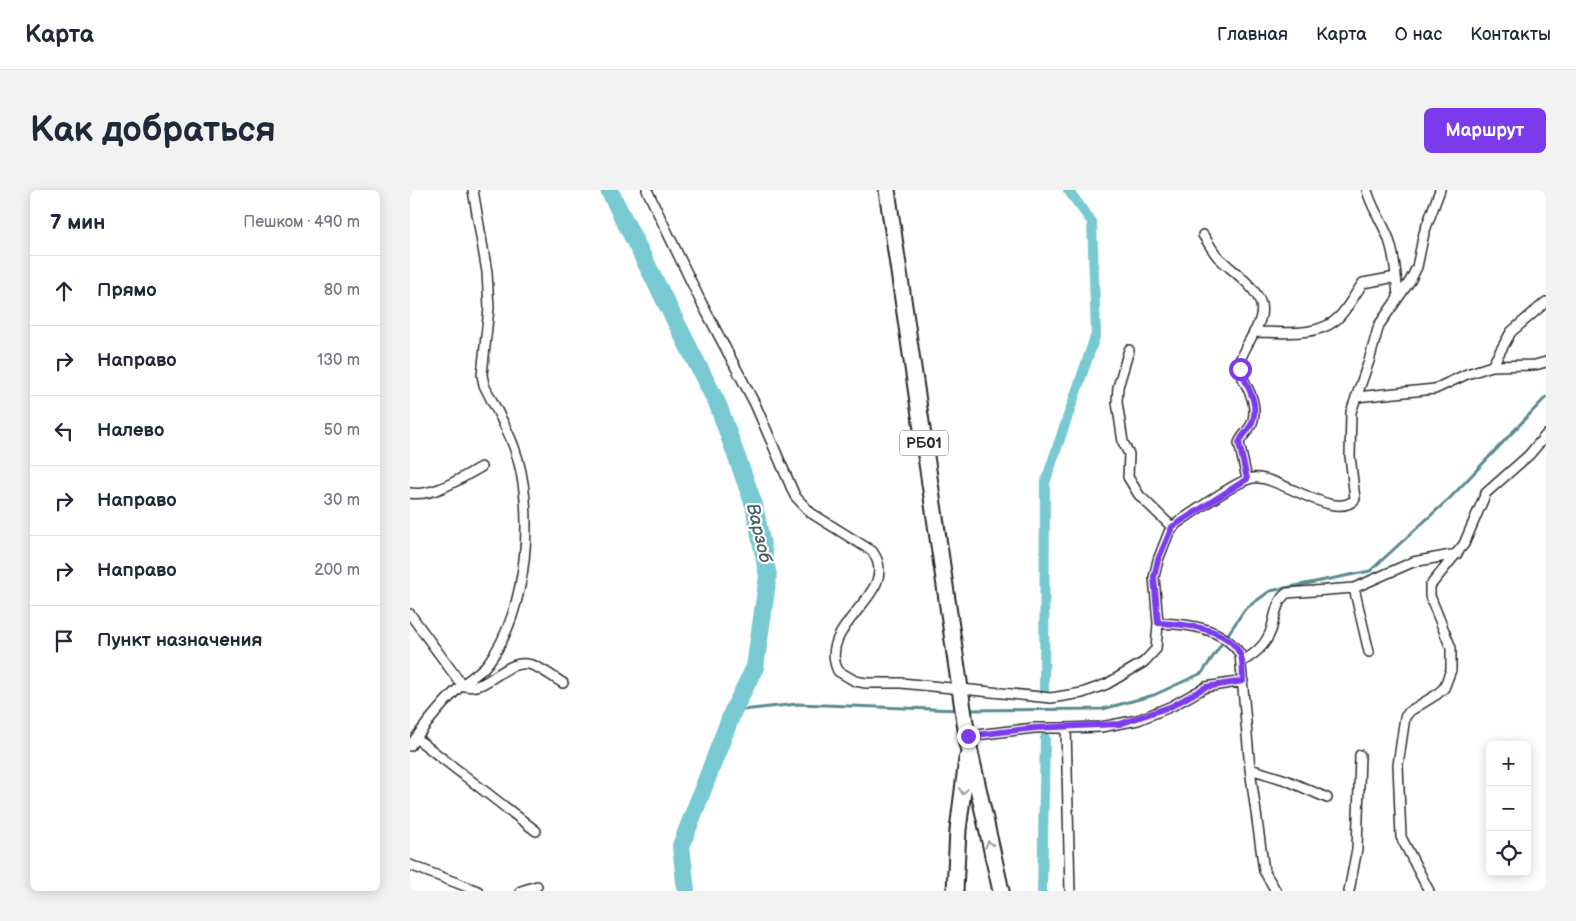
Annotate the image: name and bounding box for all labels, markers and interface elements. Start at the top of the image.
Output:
text: Карта [25,20,94,49]
text: Главная [1217,24,1288,45]
text: Карта [1316,24,1367,45]
text: О нас [1395,24,1442,45]
text: Контакты [1470,24,1551,45]
button: Маршрут [1424,108,1546,153]
text: Как добраться [30,109,276,152]
text: 7 мин [50,210,105,235]
text: Пешком · 490 m [243,213,360,232]
icon: ahead [50,277,78,305]
text: Прямо [97,279,157,302]
text: 80 m [324,281,360,300]
icon: right [50,347,78,375]
text: Направо [97,349,177,372]
text: 130 m [317,351,360,370]
route start [1229,358,1252,381]
icon: left [50,417,78,445]
text: Налево [97,419,164,442]
text: 50 m [324,421,360,440]
road number: РБ01 [900,430,948,456]
icon: right [50,487,78,515]
text: Направо [97,489,177,512]
text: 30 m [323,491,360,510]
water label: Варзоб [742,501,776,566]
icon: right [50,557,78,585]
text: Направо [97,559,177,582]
text: 200 m [314,561,360,580]
icon: arrive [50,627,78,655]
text: Пункт назначения [97,629,262,652]
route end [957,725,980,748]
map controls [1486,741,1531,876]
button: + [1486,741,1531,786]
button: − [1486,786,1531,831]
one-way arrow [959,787,969,796]
button: locate [1486,831,1531,876]
one-way arrow [984,839,995,848]

